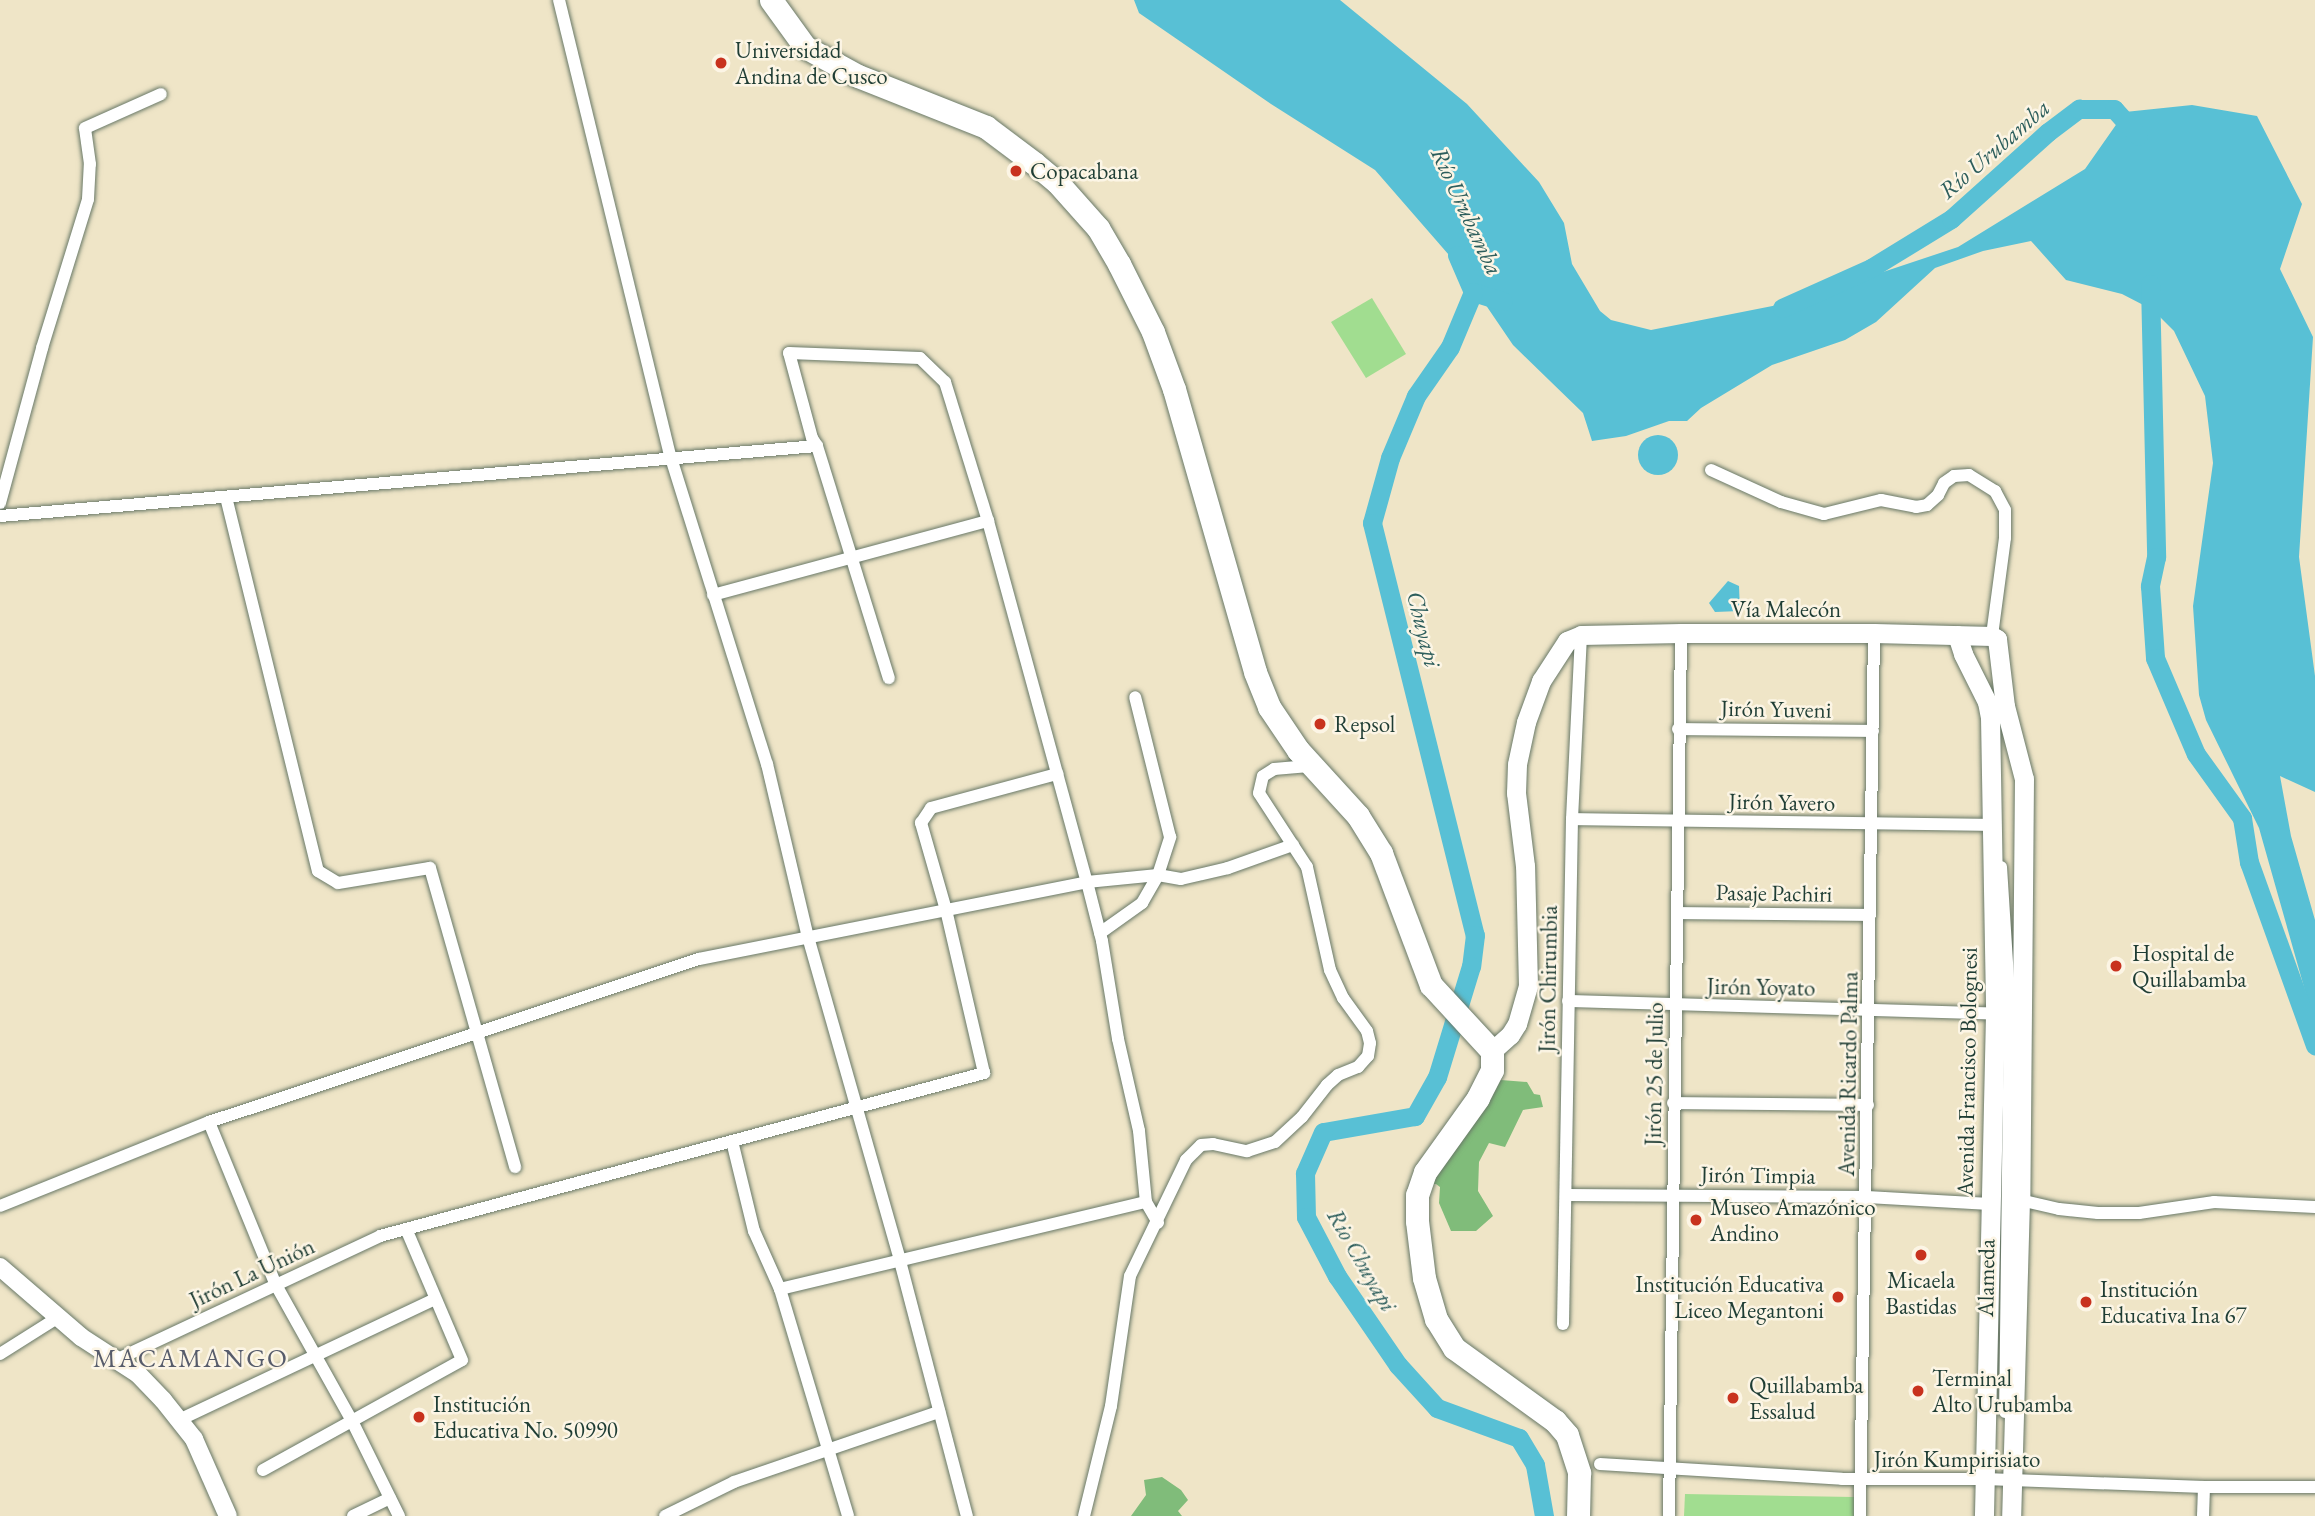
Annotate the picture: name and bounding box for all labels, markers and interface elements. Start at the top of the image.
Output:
place label: Universidad Andina de Cusco [735,36,888,90]
marker: Universidad Andina de Cusco [713,55,729,71]
water label: Río Urubamba [1933,93,2055,205]
water label: Río Urubamba [1425,143,1509,279]
place label: Copacabana [1030,157,1138,185]
marker: Copacabana [1008,163,1024,179]
water label: Chuyapi [1401,588,1447,670]
street label: Vía Malecón [1731,595,1841,623]
street label: Jirón Yuveni [1720,694,1832,724]
place label: Repsol [1334,710,1395,738]
marker: Repsol [1312,716,1328,732]
street label: Jirón Yavero [1729,787,1835,817]
street label: Pasaje Pachiri [1715,878,1833,908]
street label: Jirón Chirumbia [1533,905,1563,1053]
place label: Hospital de Quillabamba [2132,939,2247,993]
street label: Avenida Francisco Bolognesi [1951,947,1983,1197]
marker: Hospital de Quillabamba [2106,956,2126,976]
street label: Avenida Ricardo Palma [1832,971,1864,1177]
street label: Jirón Yoyato [1706,972,1816,1002]
street label: Jirón 25 de Julio [1639,1002,1669,1146]
street label: Jirón Timpia [1700,1160,1816,1190]
place label: Museo Amazónico Andino [1710,1193,1876,1247]
water label: Rio Chuyapi [1321,1203,1403,1317]
marker: Museo Amazónico Andino [1688,1212,1704,1228]
street label: Jirón La Unión [185,1232,319,1314]
street label: Alameda [1972,1239,2000,1317]
marker: Micaela Bastidas [1913,1247,1929,1263]
place label: Micaela Bastidas [1885,1266,1957,1320]
place label: Institución Educativa Liceo Megantoni [1635,1270,1824,1324]
place label: Institución Educativa Ina 67 [2100,1275,2247,1329]
marker: Institución Educativa Liceo Megantoni [1830,1289,1846,1305]
marker: Institución Educativa Ina 67 [2078,1294,2094,1310]
district label: MACAMANGO [94,1343,288,1375]
place label: Terminal Alto Urubamba [1932,1364,2072,1418]
place label: Quillabamba Essalud [1749,1371,1864,1425]
marker: Terminal Alto Urubamba [1910,1383,1926,1399]
marker: Quillabamba Essalud [1723,1388,1743,1408]
place label: Institución Educativa No. 50990 [433,1390,618,1444]
marker: Institución Educativa No. 50990 [411,1409,427,1425]
street label: Jirón Kumpirisiato [1874,1445,2040,1473]

